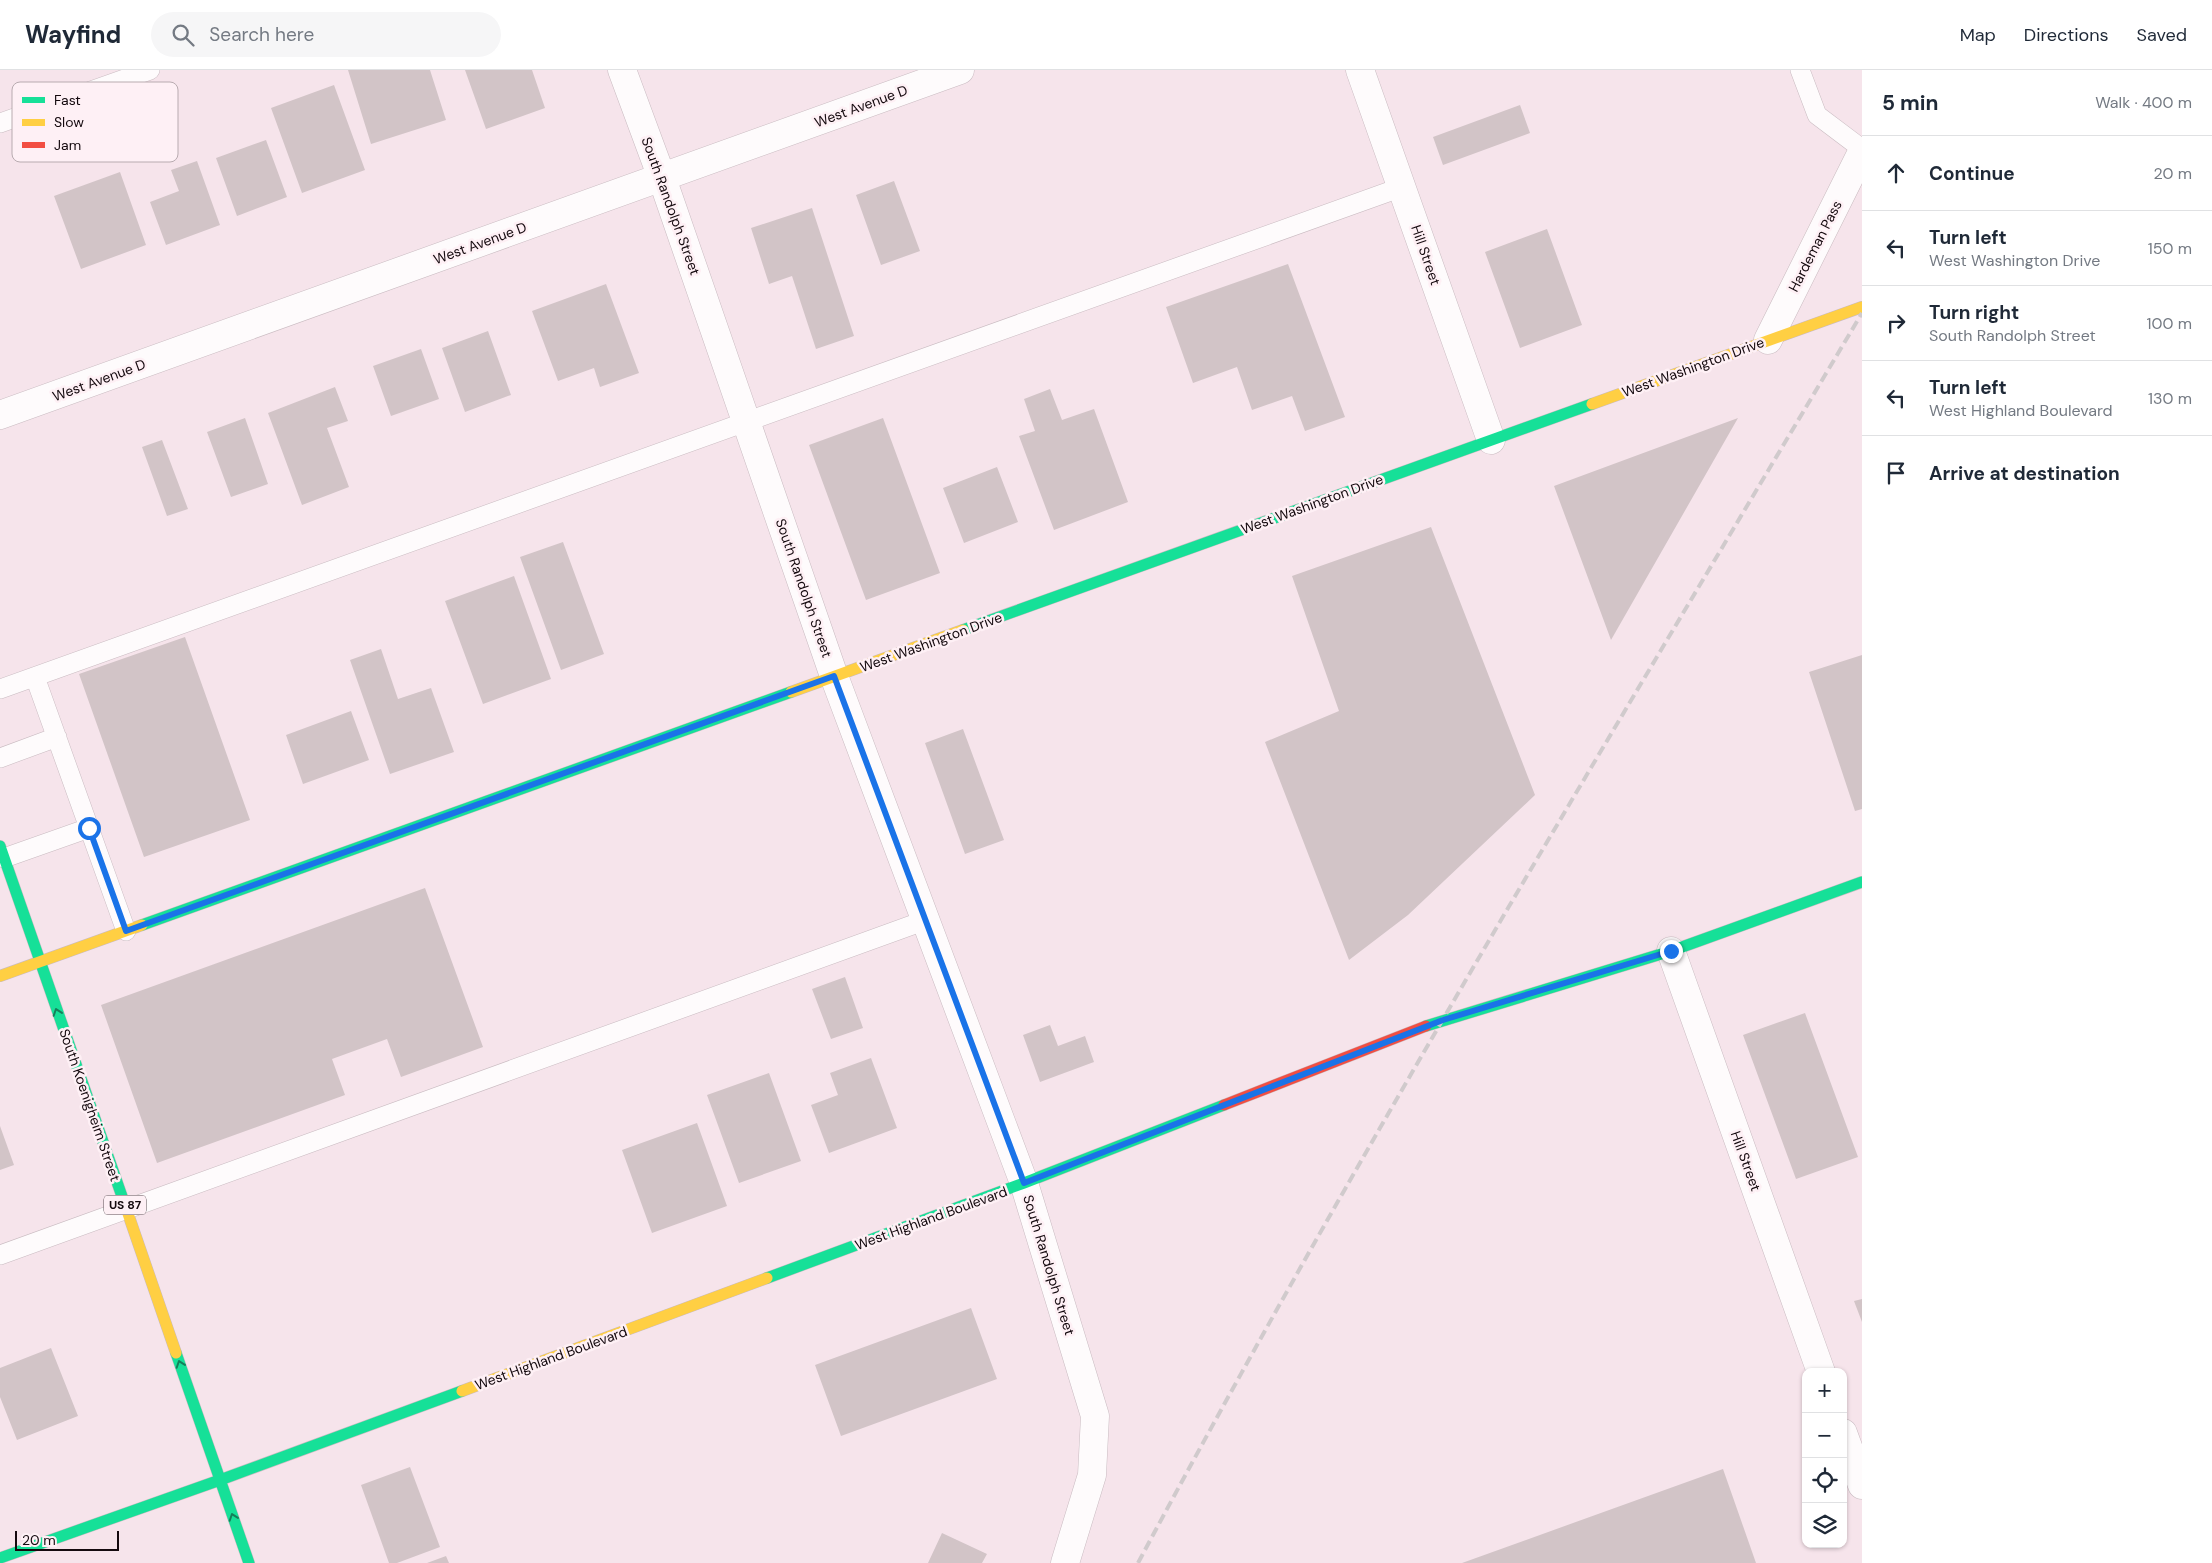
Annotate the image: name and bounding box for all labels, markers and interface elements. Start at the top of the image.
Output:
search box [151,12,501,57]
text: Wayfind [25,19,121,50]
icon: search [169,21,197,49]
text: Search here [209,22,314,47]
text: Map [1960,23,1996,47]
text: Directions [2024,23,2109,47]
text: Saved [2137,23,2187,47]
street label: West Avenue D [812,81,910,131]
legend [12,82,178,162]
text: 5 min [1882,89,1938,117]
text: Fast [54,91,81,109]
text: Walk · 400 m [2095,92,2192,113]
text: Slow [54,113,84,131]
street label: South Randolph Street [638,134,704,278]
text: Jam [54,136,81,154]
icon: ahead [1882,159,1910,187]
text: Continue [1929,161,2015,186]
text: 20 m [2153,163,2192,184]
street label: Hardeman Pass [1784,197,1846,295]
street label: West Avenue D [431,218,529,268]
street label: Hill Street [1407,223,1445,287]
text: Turn left [1929,225,2007,250]
icon: left [1882,234,1910,262]
text: 150 m [2148,238,2192,259]
text: West Washington Drive [1929,250,2100,271]
text: Turn right [1929,300,2019,325]
icon: right [1882,309,1910,337]
text: 100 m [2147,313,2192,334]
text: South Randolph Street [1929,325,2096,346]
street label: West Washington Drive [1619,333,1767,401]
street label: West Avenue D [50,355,148,405]
text: Turn left [1929,375,2007,400]
icon: left [1882,384,1910,412]
text: 130 m [2148,388,2192,409]
text: West Highland Boulevard [1929,400,2113,421]
icon: arrive [1882,459,1910,487]
text: Arrive at destination [1929,461,2120,486]
street label: West Washington Drive [1238,470,1386,538]
street label: South Randolph Street [772,516,836,660]
street label: West Washington Drive [857,608,1005,676]
route start [78,817,101,840]
route end [1660,940,1683,963]
one-way arrow [53,1008,63,1017]
street label: South Koenigheim Street [55,1026,125,1184]
street label: Hill Street [1727,1129,1765,1193]
street label: West Highland Boulevard [852,1182,1010,1254]
street label: South Randolph Street [1019,1193,1079,1337]
road number: US 87 [104,1196,146,1214]
street label: West Highland Boulevard [472,1322,630,1394]
one-way arrow [176,1360,186,1368]
map controls [1802,1368,1847,1548]
button: + [1802,1368,1847,1413]
button: − [1802,1413,1847,1458]
button: locate [1802,1458,1847,1503]
button: layers [1802,1503,1847,1548]
one-way arrow [229,1513,239,1522]
scale bar [15,1528,119,1551]
text: 20 m [22,1531,56,1549]

